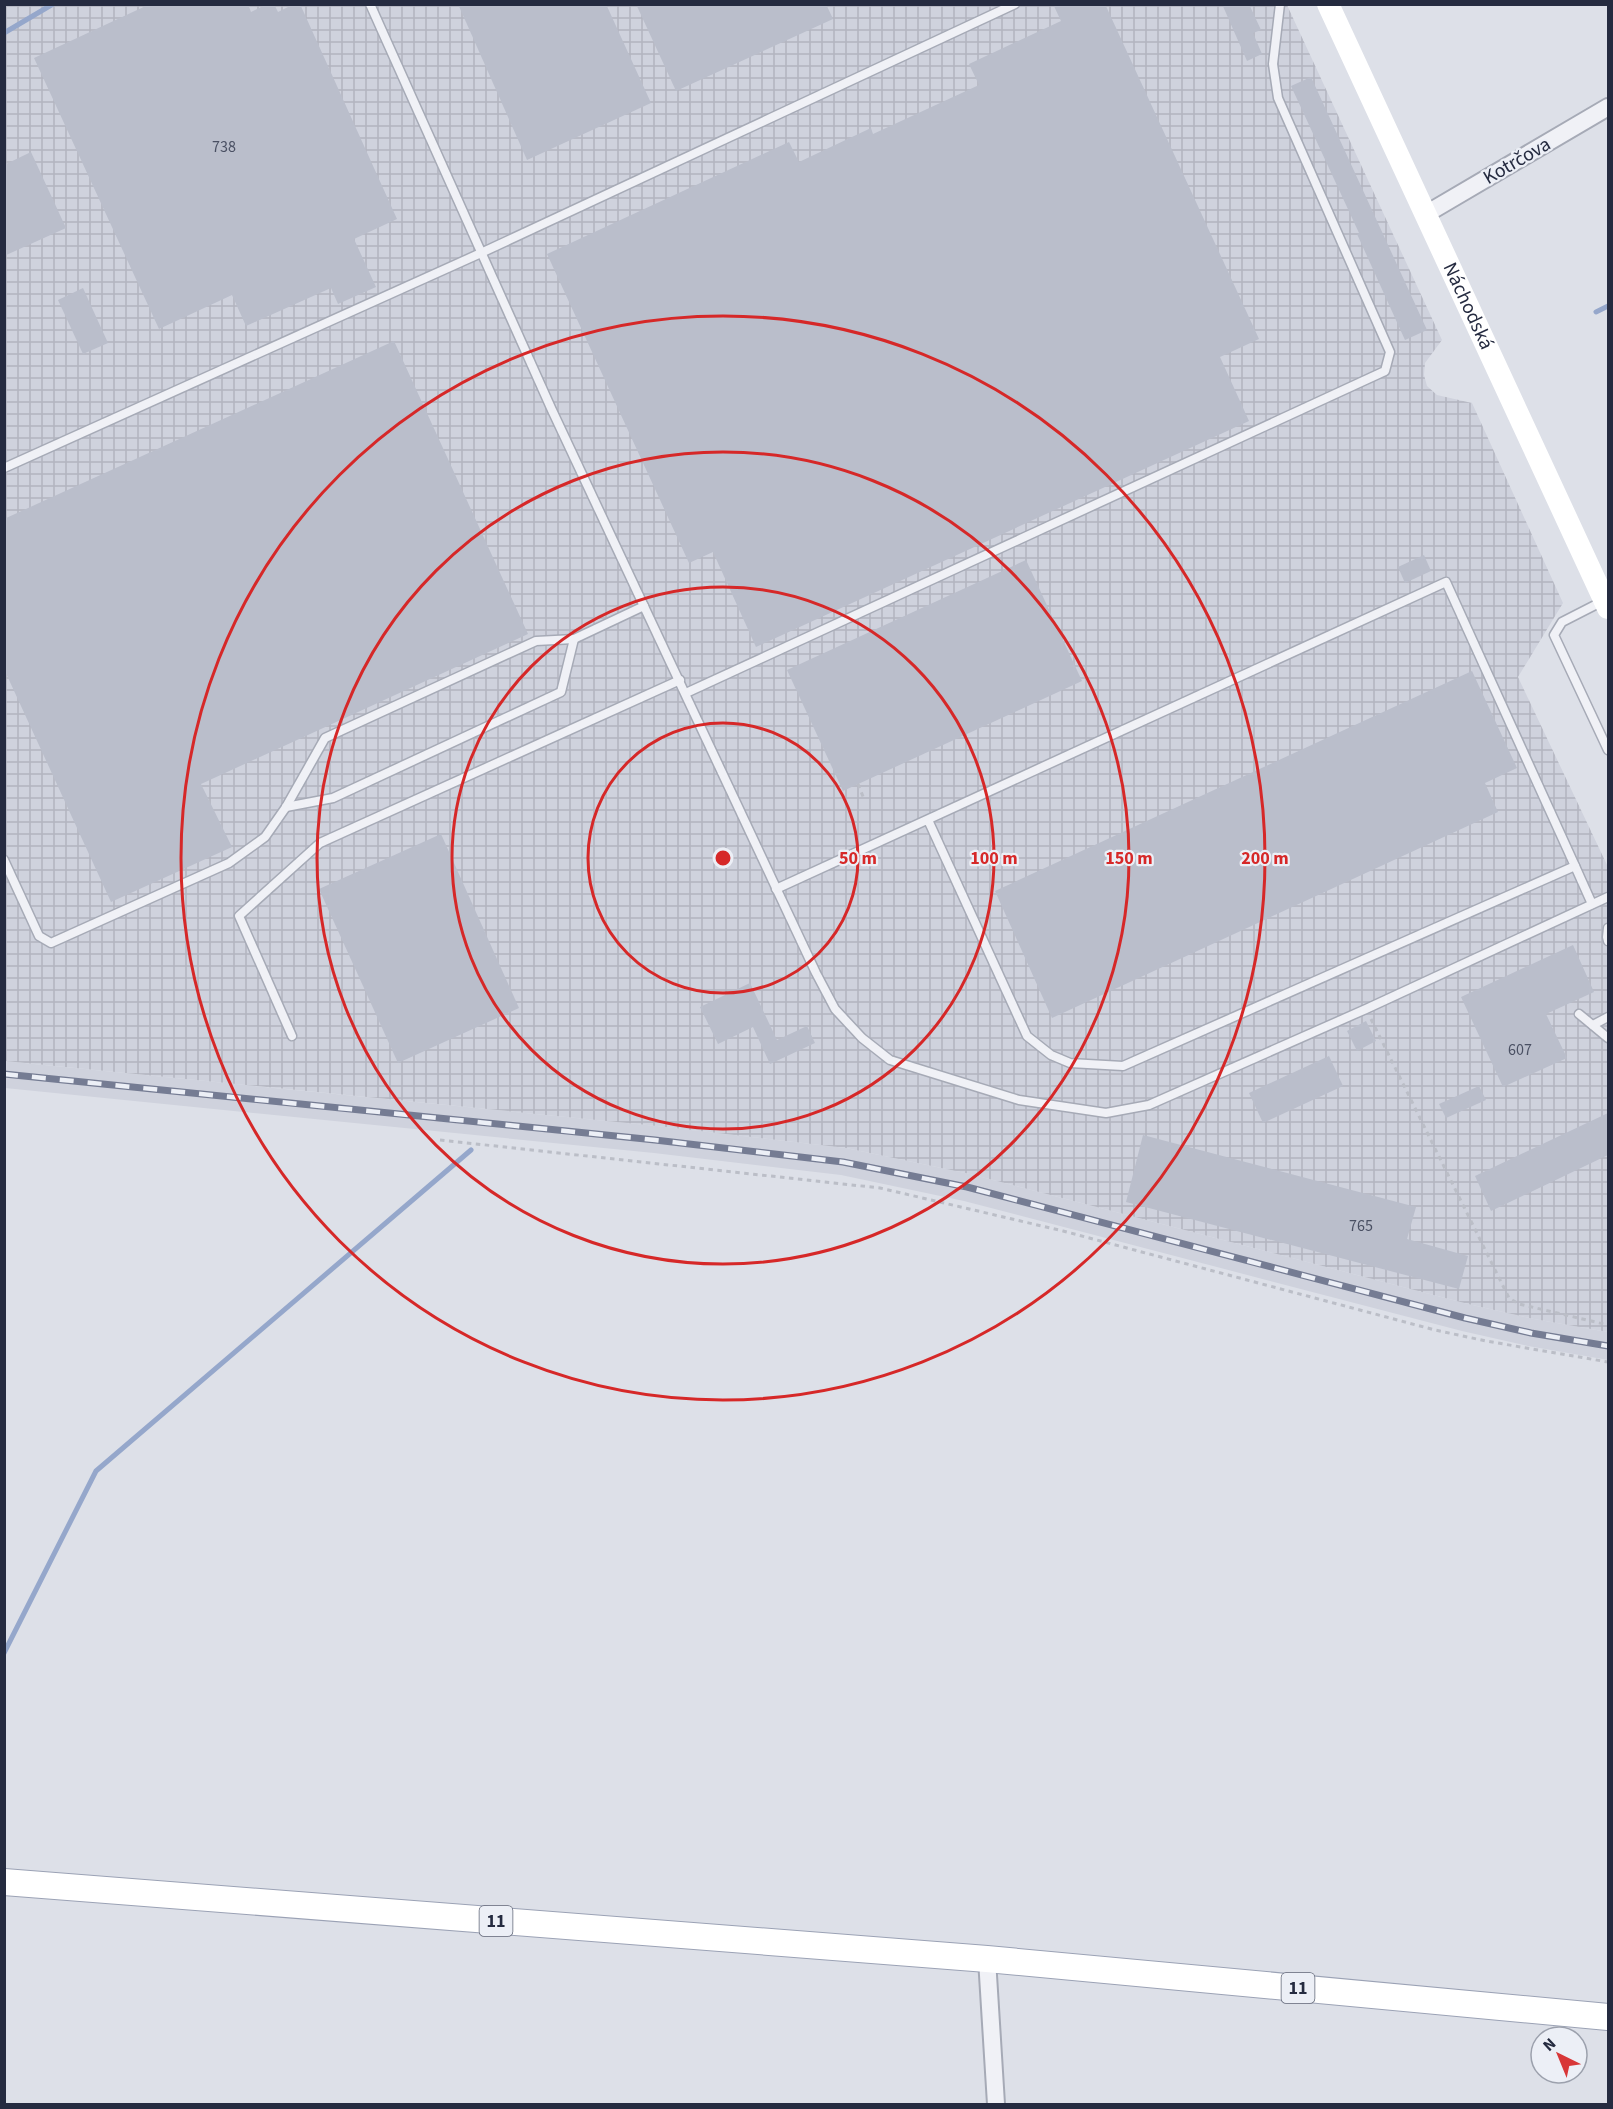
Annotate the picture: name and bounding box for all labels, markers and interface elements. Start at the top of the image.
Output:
street label: Kotrčova [1478,130,1556,192]
house number: 738 [212,136,236,158]
street label: Náchodská [1436,258,1500,354]
text: 50 m [839,846,877,871]
text: 100 m [970,846,1018,871]
text: 150 m [1105,846,1153,871]
text: 200 m [1241,846,1289,871]
centre of rings [713,848,733,868]
house number: 607 [1508,1039,1532,1061]
house number: 765 [1349,1215,1373,1237]
road number: 11 [480,1906,512,1936]
road number: 11 [1282,1973,1314,2003]
north arrow [1529,2025,1589,2085]
text: N [1538,2033,1561,2056]

